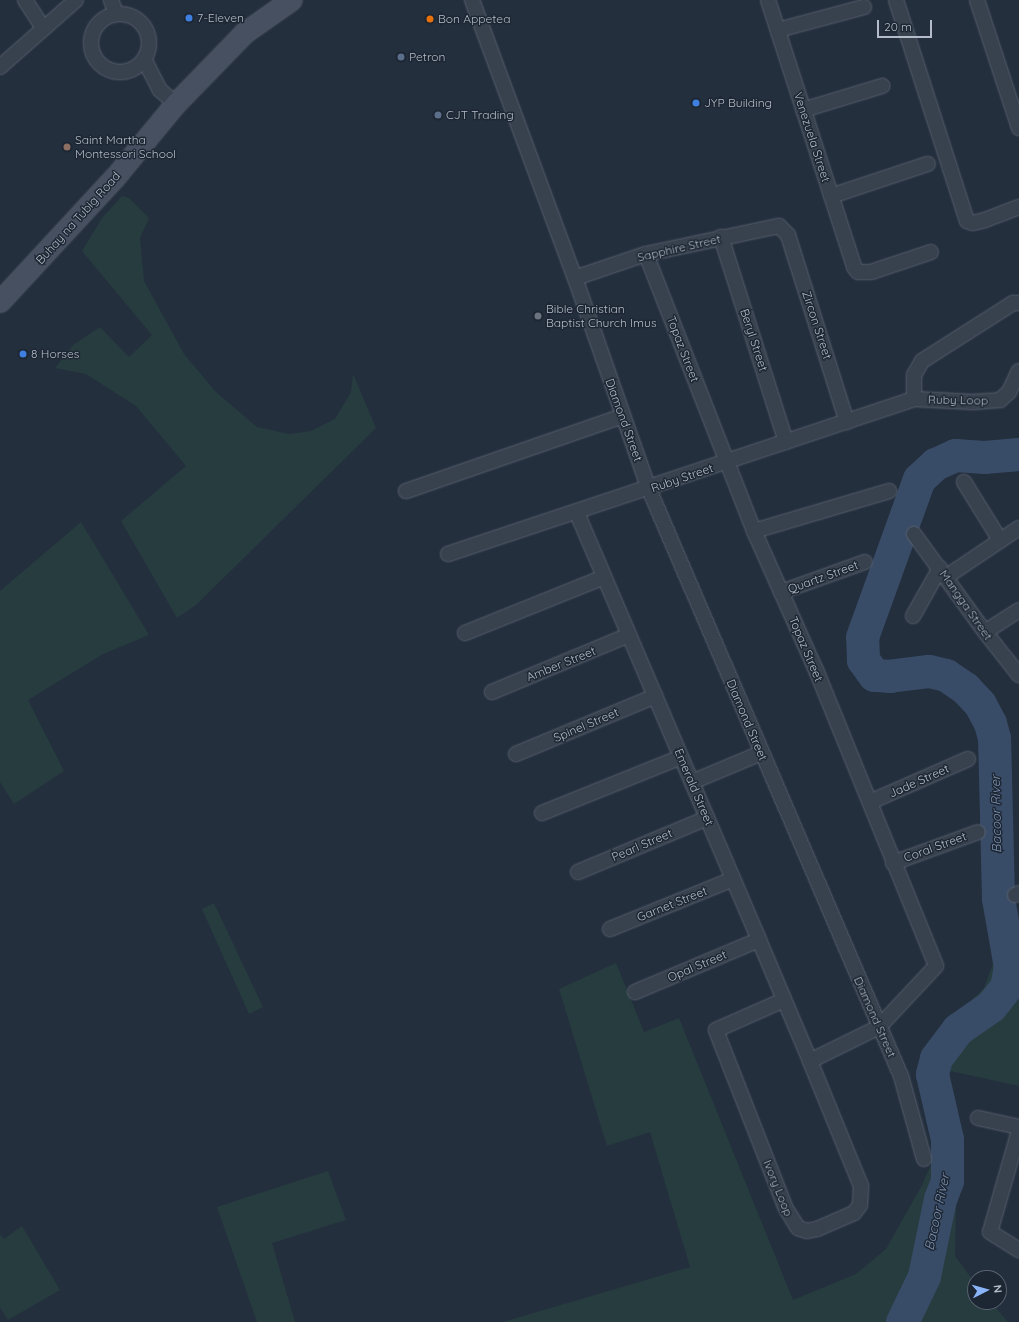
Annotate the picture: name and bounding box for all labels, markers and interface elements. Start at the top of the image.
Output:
place label: 7-Eleven [197,11,244,25]
place label: Bon Appetea [438,12,510,26]
scale bar [879,12,934,38]
marker: 7-Eleven [184,13,194,23]
marker: Bon Appetea [425,14,435,24]
text: 20 m [884,19,912,34]
place label: Petron [409,50,445,64]
marker: Petron [396,52,406,62]
street label: Venezuela Street [791,90,833,184]
place label: JYP Building [704,96,772,110]
marker: JYP Building [691,98,701,108]
place label: CJT Trading [446,108,514,122]
marker: CJT Trading [433,110,443,120]
place label: Saint Martha Montessori School [75,133,176,161]
marker: Saint Martha Montessori School [62,142,72,152]
street label: Buhay na Tubig Road [33,169,123,267]
street label: Sapphire Street [636,231,722,265]
street label: Zircon Street [799,289,835,361]
place label: Bible Christian Baptist Church Imus [546,302,657,330]
street label: Beryl Street [737,307,771,373]
marker: Bible Christian Baptist Church Imus [533,311,543,321]
street label: Topaz Street [664,314,702,384]
place label: 8 Horses [31,347,79,361]
marker: 8 Horses [18,349,28,359]
street label: Diamond Street [602,377,646,463]
street label: Ruby Loop [928,392,988,408]
street label: Ruby Street [649,461,715,495]
street label: Quartz Street [786,558,860,596]
street label: Mangga Street [936,567,996,643]
street label: Topaz Street [786,614,826,684]
street label: Amber Street [524,644,598,684]
street label: Diamond Street [723,677,771,763]
street label: Spinel Street [551,705,621,745]
street label: Emerald Street [671,746,717,828]
street label: Jade Street [887,761,951,801]
water label: Bacoor River [988,775,1004,853]
street label: Pearl Street [609,826,675,864]
street label: Coral Street [902,829,968,865]
street label: Garnet Street [635,883,709,925]
street label: Opal Street [665,947,729,985]
street label: Diamond Street [851,974,899,1060]
street label: Ivory Loop [760,1158,796,1218]
water label: Bacoor River [921,1172,953,1252]
north arrow [967,1270,1007,1310]
text: N [991,1284,1005,1294]

